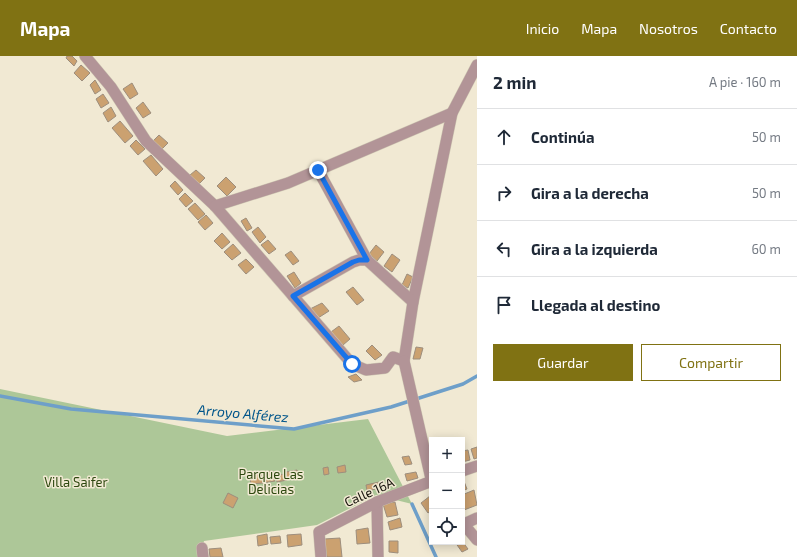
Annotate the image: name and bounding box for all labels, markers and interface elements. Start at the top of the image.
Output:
text: Mapa [20,17,70,40]
text: Inicio [526,20,559,37]
text: Mapa [581,20,617,37]
text: Nosotros [639,20,698,37]
text: Contacto [720,20,777,37]
text: 2 min [493,72,536,92]
text: A pie · 160 m [709,74,781,90]
icon: ahead [493,126,515,148]
text: Continúa [531,128,594,146]
text: 50 m [752,129,781,145]
route end [309,161,327,179]
icon: right [493,182,515,204]
text: Gira a la derecha [531,184,649,202]
text: 50 m [752,185,781,201]
icon: left [493,238,515,260]
text: Gira a la izquierda [531,240,658,258]
text: 60 m [751,241,781,257]
icon: arrive [493,294,515,316]
text: Llegada al destino [531,296,660,314]
button: Guardar [493,344,633,381]
button: Compartir [641,344,781,381]
route start [343,355,361,373]
water label: Arroyo Alférez [196,400,289,425]
map controls [429,437,465,545]
button: + [429,437,465,473]
park label: Parque Las Delicias [239,466,303,497]
button: − [429,473,465,509]
park label: Villa Saifer [44,474,108,490]
street label: Calle 16A [342,474,396,510]
button: locate [429,509,465,545]

